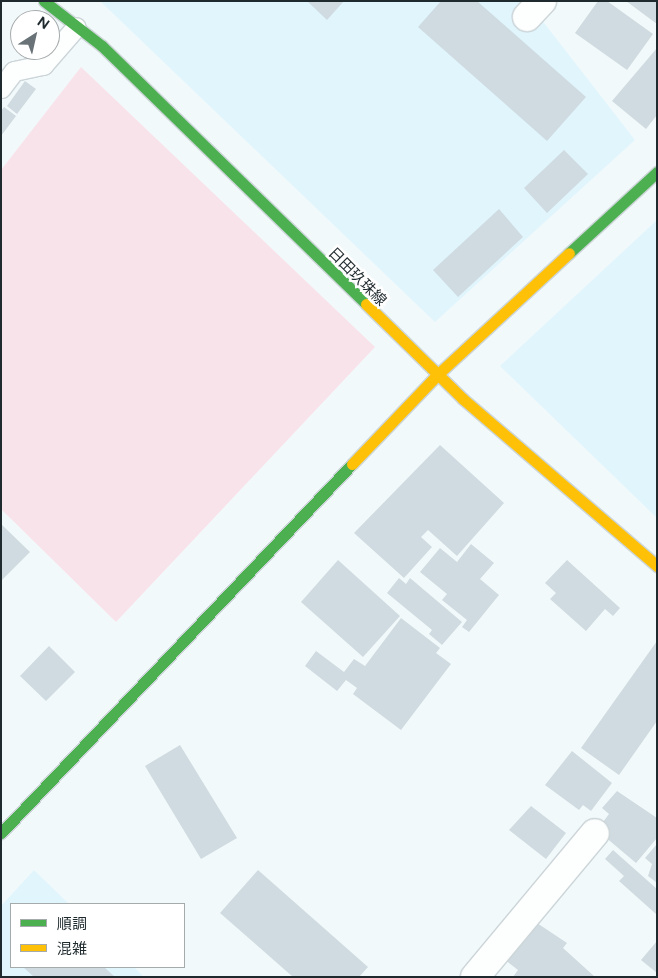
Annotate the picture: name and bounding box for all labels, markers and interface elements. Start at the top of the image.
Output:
north arrow [10,10,60,60]
text: N [34,13,53,33]
street label: 日田玖珠線 [324,244,390,310]
legend [10,903,185,968]
text: 順調 [57,915,87,933]
text: 混雑 [57,940,87,958]

